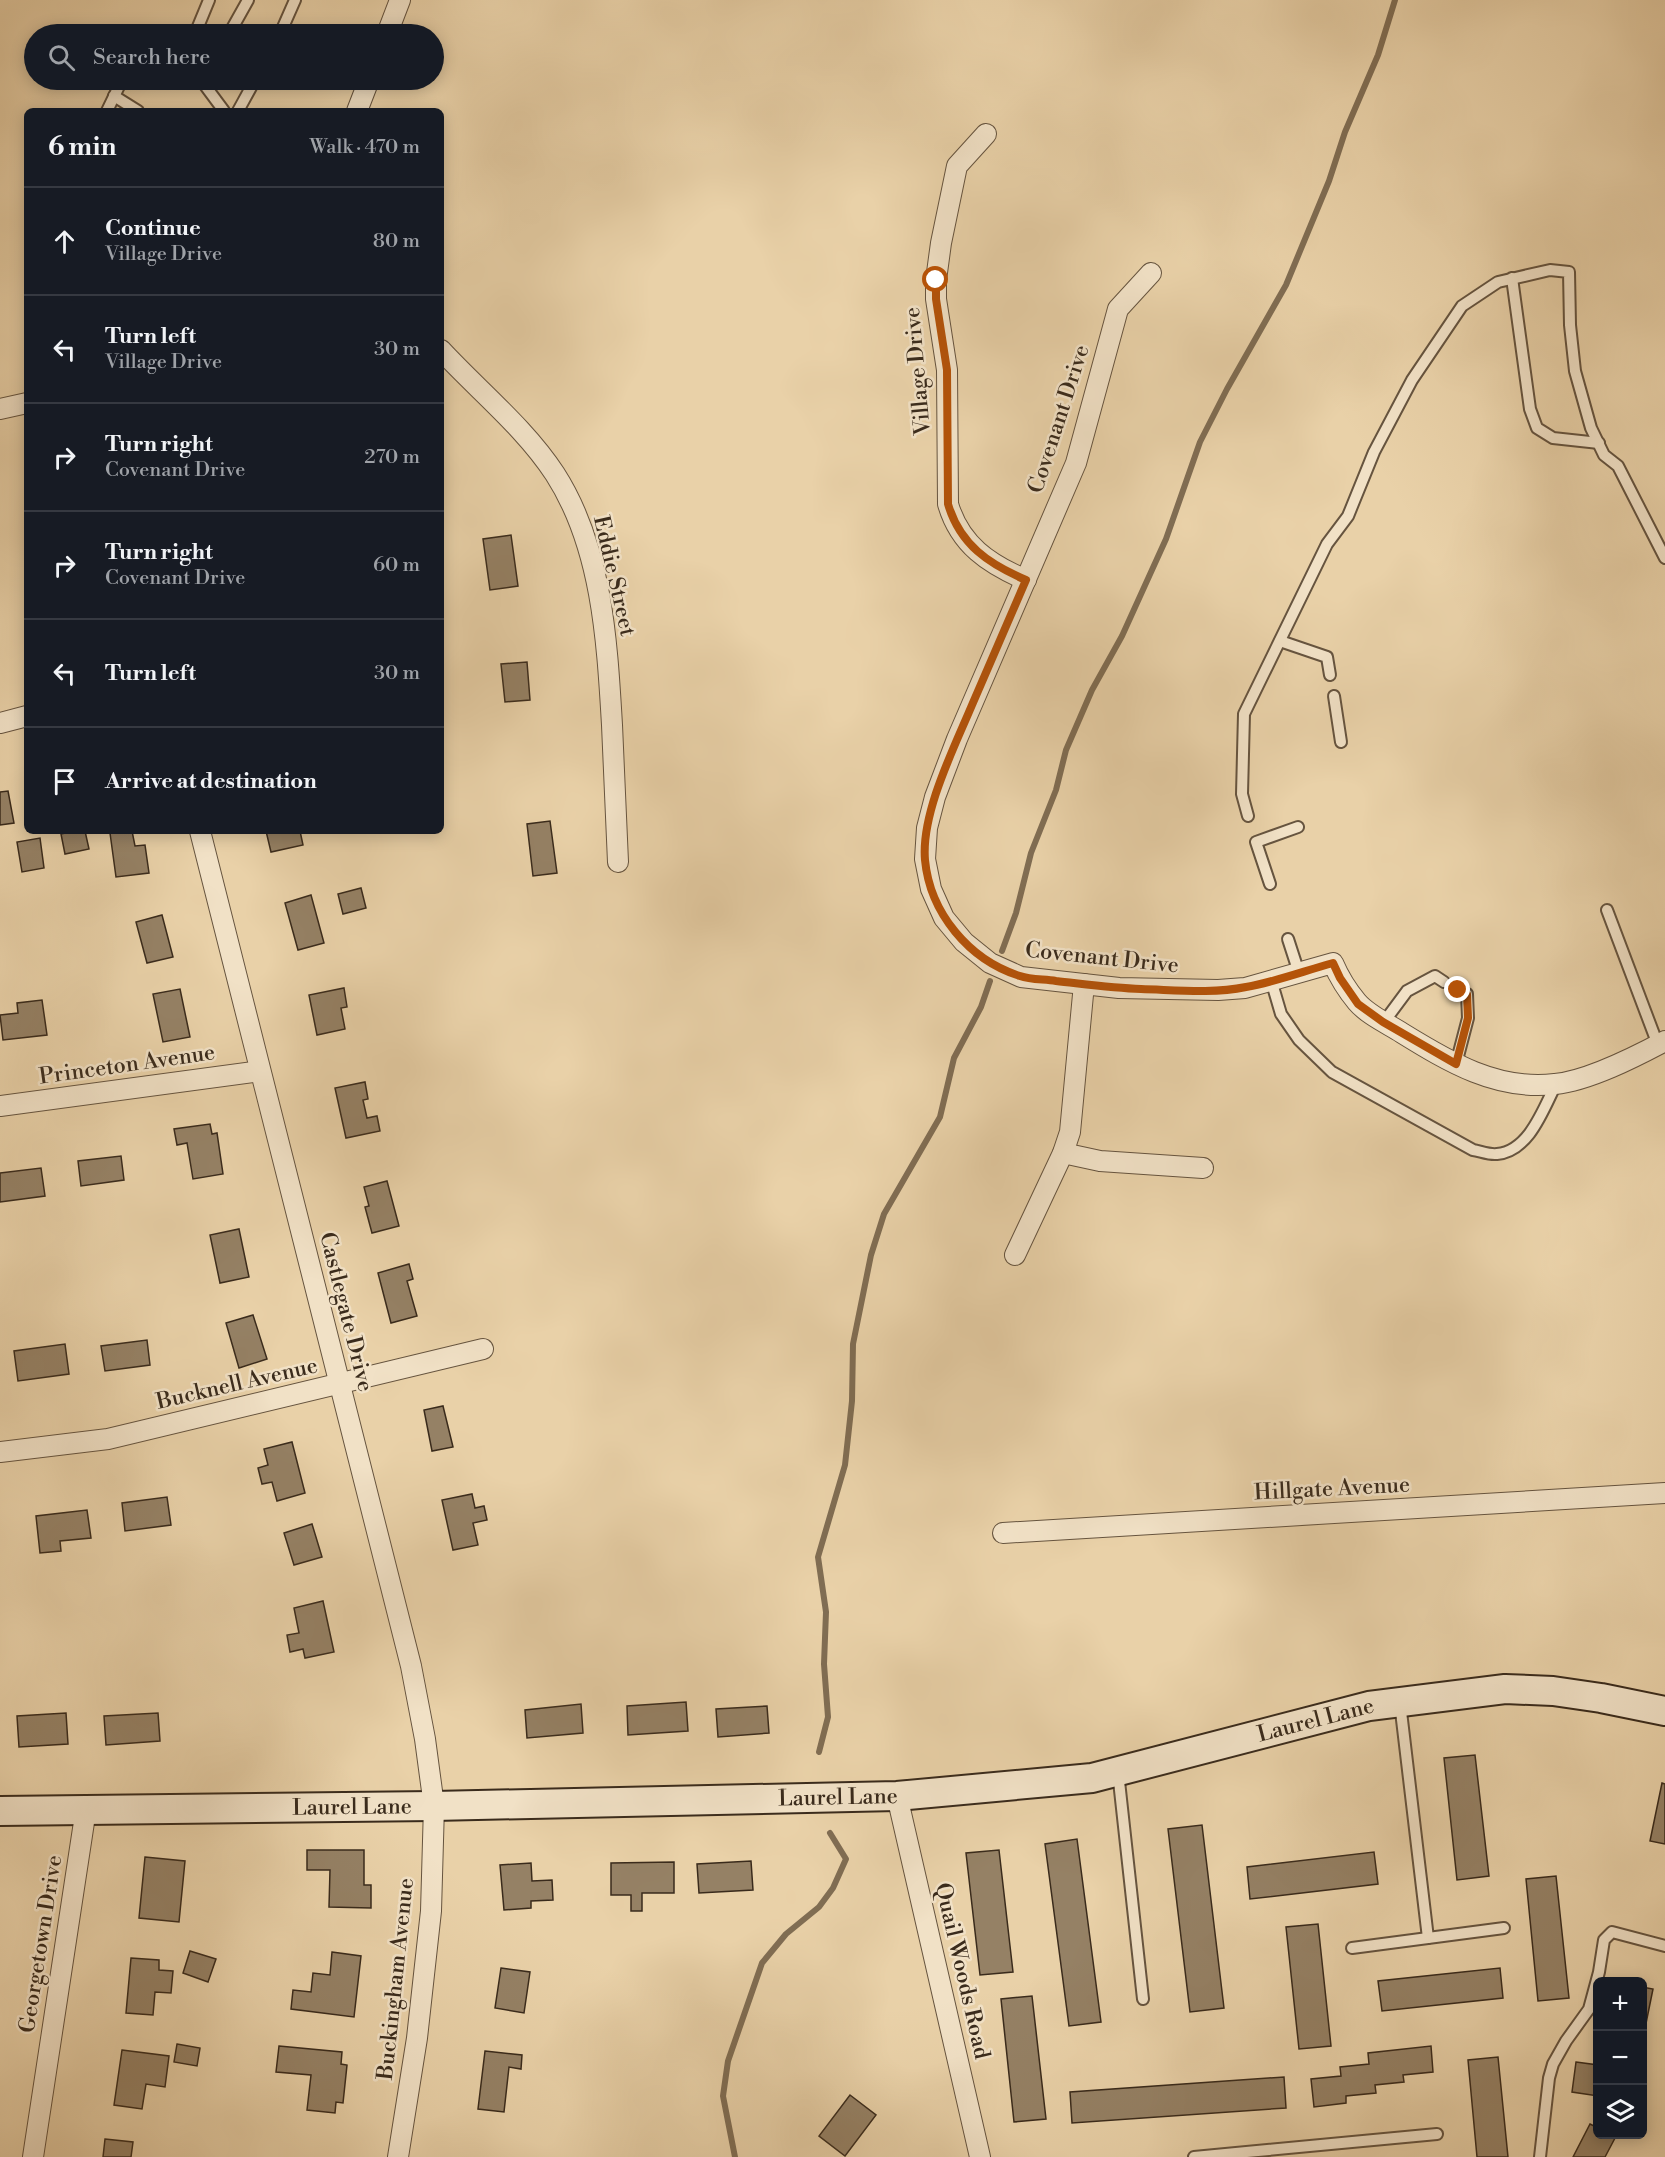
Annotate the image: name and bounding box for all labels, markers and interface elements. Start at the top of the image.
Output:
search box [24,24,444,90]
icon: search [45,41,78,74]
text: Search here [93,44,210,71]
text: 6 min [48,131,116,163]
text: Walk · 470 m [310,135,420,160]
text: Continue [105,215,201,242]
icon: ahead [48,225,81,258]
text: 80 m [373,229,420,254]
text: Village Drive [105,242,222,267]
route start [922,266,948,292]
street label: Village Drive [899,306,937,437]
text: Turn left [105,323,196,350]
icon: left [48,333,81,366]
text: 30 m [374,337,420,362]
street label: Covenant Drive [1022,341,1096,497]
text: Village Drive [105,350,222,375]
text: Turn right [105,431,213,458]
icon: right [48,441,81,474]
text: 270 m [364,445,420,470]
text: Covenant Drive [105,458,245,483]
street label: Eddie Street [587,513,641,639]
text: Turn right [105,539,213,566]
icon: right [48,549,81,582]
text: 60 m [373,553,420,578]
text: Covenant Drive [105,566,245,591]
icon: left [48,657,81,690]
text: Turn left [105,660,196,687]
text: 30 m [374,661,420,686]
icon: arrive [48,765,81,798]
text: Arrive at destination [105,768,317,795]
street label: Covenant Drive [1024,937,1180,979]
route end [1444,976,1470,1002]
street label: Princeton Avenue [37,1039,217,1091]
street label: Castlegate Drive [313,1229,379,1395]
street label: Bucknell Avenue [153,1352,320,1416]
street label: Hillgate Avenue [1253,1471,1411,1507]
street label: Laurel Lane [1254,1692,1377,1748]
street label: Laurel Lane [778,1782,898,1812]
street label: Laurel Lane [292,1793,412,1821]
street label: Georgetown Drive [14,1853,68,2035]
street label: Buckingham Avenue [372,1877,420,2082]
street label: Quail Woods Road [929,1880,996,2062]
map controls [1593,1977,1647,2139]
button: + [1593,1977,1647,2031]
button: − [1593,2031,1647,2085]
button: layers [1593,2085,1647,2139]

